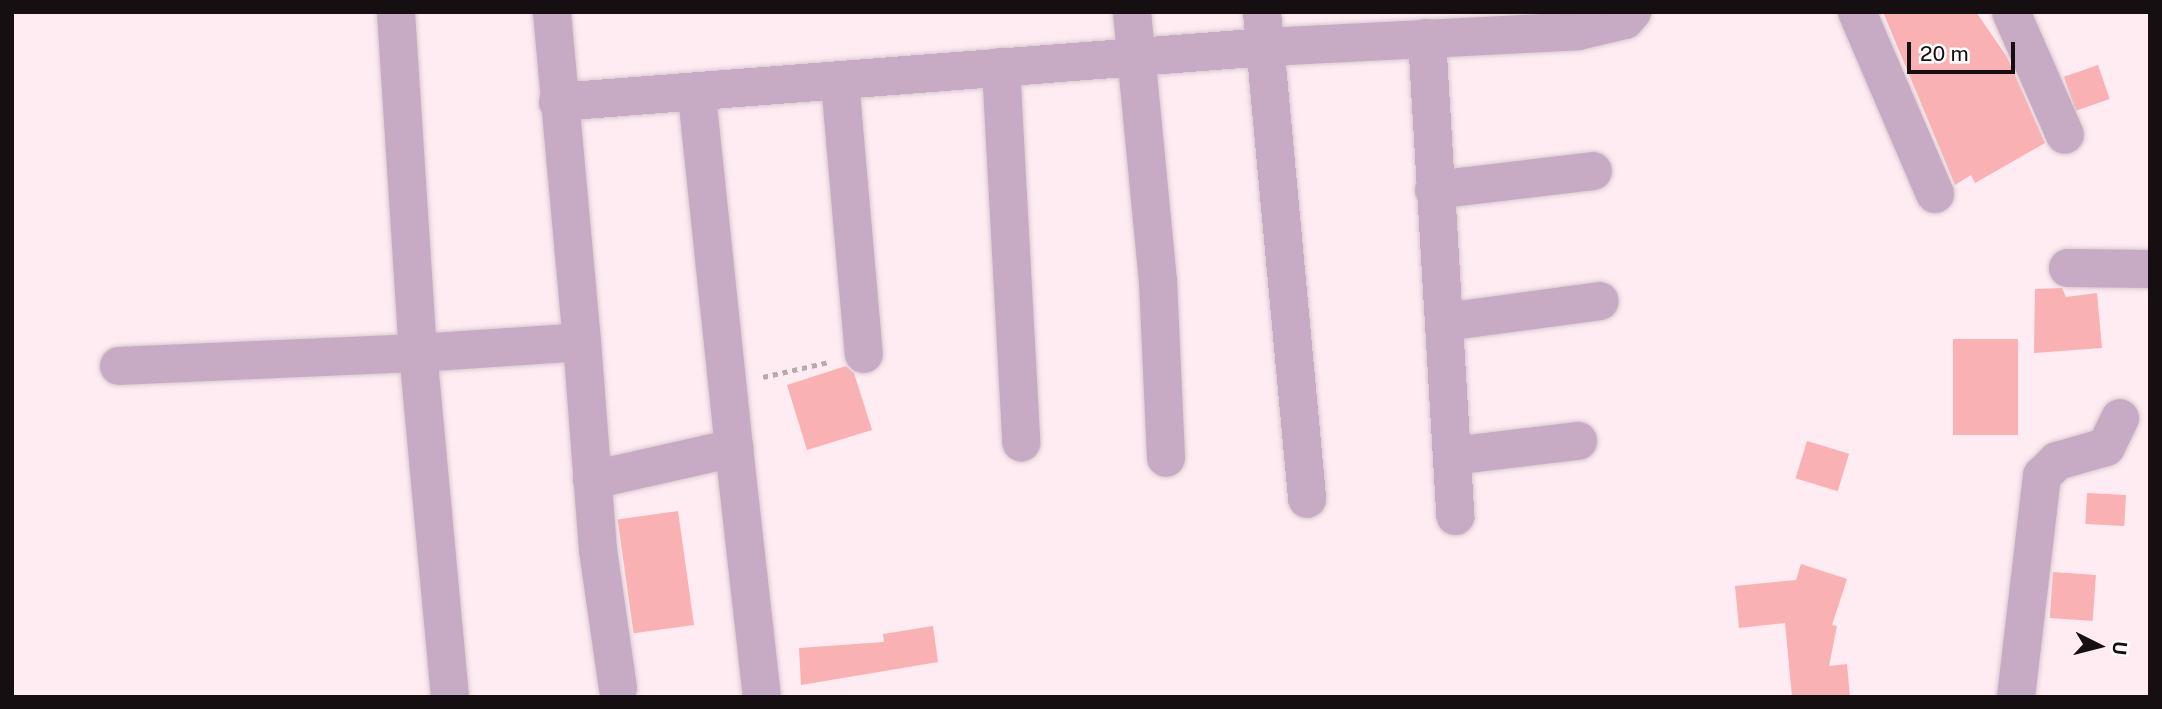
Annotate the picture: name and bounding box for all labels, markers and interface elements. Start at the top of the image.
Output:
scale bar [1910,28,2018,72]
text: 20 m [1920,41,1969,66]
north arrow [2064,611,2134,681]
text: U [2108,640,2132,656]

